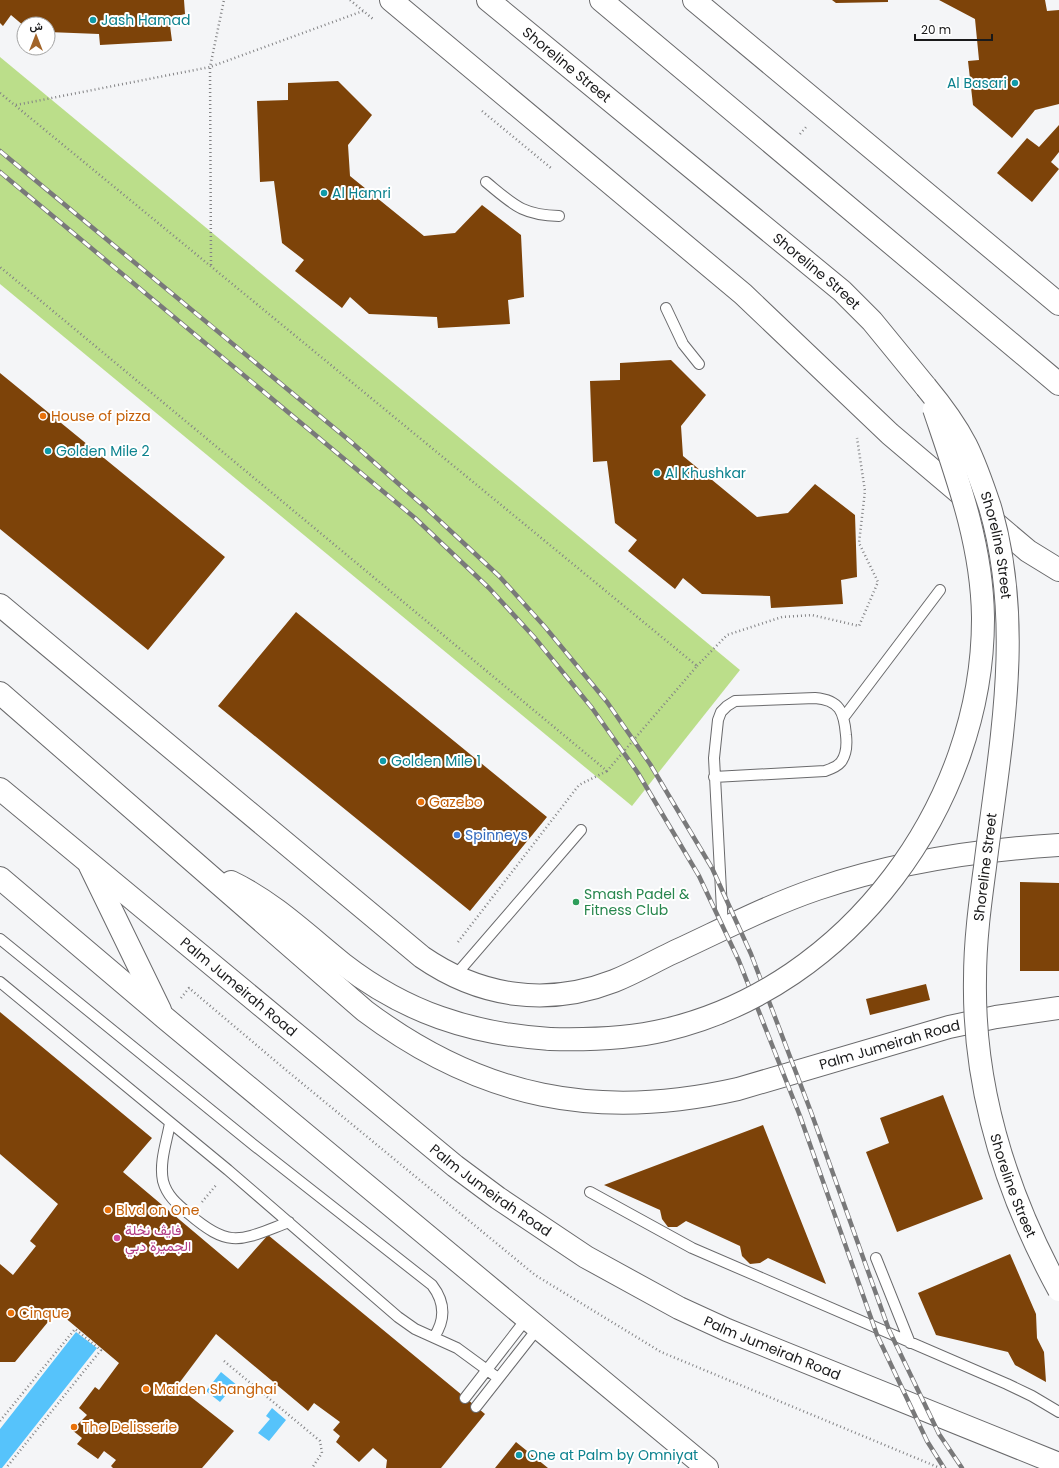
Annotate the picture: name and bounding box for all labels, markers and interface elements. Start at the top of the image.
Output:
place label: Jash Hamad [101,10,190,30]
marker: Jash Hamad [88,15,98,25]
north arrow [16,16,56,56]
scale bar [915,16,992,42]
text: ش [29,18,43,34]
text: 20 m [921,21,951,38]
street label: Shoreline Street [518,22,615,107]
place label: Al Basari [947,73,1007,93]
marker: Al Basari [1010,78,1020,88]
place label: Al Hamri [332,183,391,203]
marker: Al Hamri [319,188,329,198]
street label: Shoreline Street [768,228,865,314]
place label: House of pizza [51,406,151,426]
marker: House of pizza [38,411,48,421]
place label: Golden Mile 2 [56,441,150,461]
marker: Golden Mile 2 [43,446,53,456]
place label: Al Khushkar [665,463,746,483]
marker: Al Khushkar [652,468,662,478]
street label: Shoreline Street [975,489,1016,600]
place label: Golden Mile 1 [391,751,481,771]
marker: Golden Mile 1 [378,756,388,766]
place label: Gazebo [429,792,483,812]
marker: Gazebo [416,797,426,807]
street label: Shoreline Street [968,812,1002,922]
place label: Spinneys [465,825,528,845]
marker: Spinneys [452,830,462,840]
place label: Smash Padel & Fitness Club [584,884,690,920]
marker: Smash Padel & Fitness Club [571,897,581,907]
street label: Palm Jumeirah Road [176,933,301,1041]
street label: Palm Jumeirah Road [817,1015,962,1075]
street label: Shoreline Street [985,1131,1041,1241]
street label: Palm Jumeirah Road [426,1139,555,1241]
place label: Blvd on One [116,1200,200,1220]
marker: Blvd on One [103,1205,113,1215]
place label: فايڤ نخلة الجميرة دبي [125,1220,191,1258]
marker: فايڤ نخلة الجميرة دبي [112,1233,122,1243]
place label: Cinque [19,1303,70,1323]
marker: Cinque [6,1308,16,1318]
street label: Palm Jumeirah Road [701,1311,844,1385]
place label: Maiden Shanghai [154,1379,277,1399]
marker: Maiden Shanghai [141,1384,151,1394]
place label: The Delisserie [82,1417,177,1437]
marker: The Delisserie [69,1422,79,1432]
place label: One at Palm by Omniyat [527,1445,698,1465]
marker: One at Palm by Omniyat [514,1450,524,1460]

